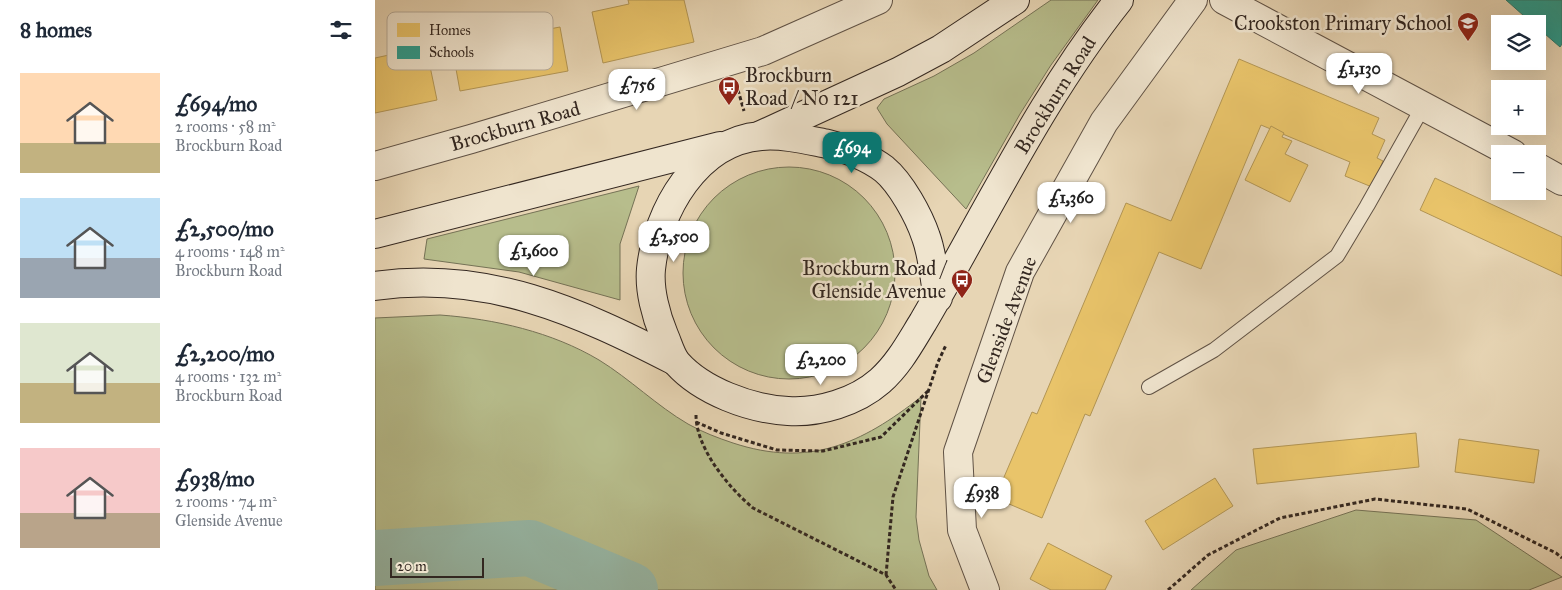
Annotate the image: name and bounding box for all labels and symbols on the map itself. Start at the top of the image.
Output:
place label: Crookston Primary School [1234,11,1453,35]
school or university icon: Crookston Primary School [1456,11,1480,42]
legend [387,12,553,70]
text: Homes [429,22,471,39]
street label: Brockburn Road [1009,32,1101,158]
text: Schools [429,44,474,61]
pin: £1,130 [1318,52,1400,95]
place label: Brockburn Road / No 121 [745,63,859,110]
pin: £756 [607,68,667,111]
bus stop icon: Brockburn Road / No 121 [717,75,741,106]
street label: Brockburn Road [447,96,583,156]
pin: £694 [822,132,882,174]
pin: £1,360 [1030,182,1112,224]
pin: £2,500 [633,220,715,263]
pin: £1,600 [493,234,575,277]
street label: Glenside Avenue [971,253,1041,387]
place label: Brockburn Road / Glenside Avenue [802,256,948,303]
bus stop icon: Brockburn Road / Glenside Avenue [950,268,974,299]
pin: £2,200 [780,344,862,386]
pin: £938 [952,476,1012,519]
scale bar [390,555,484,578]

